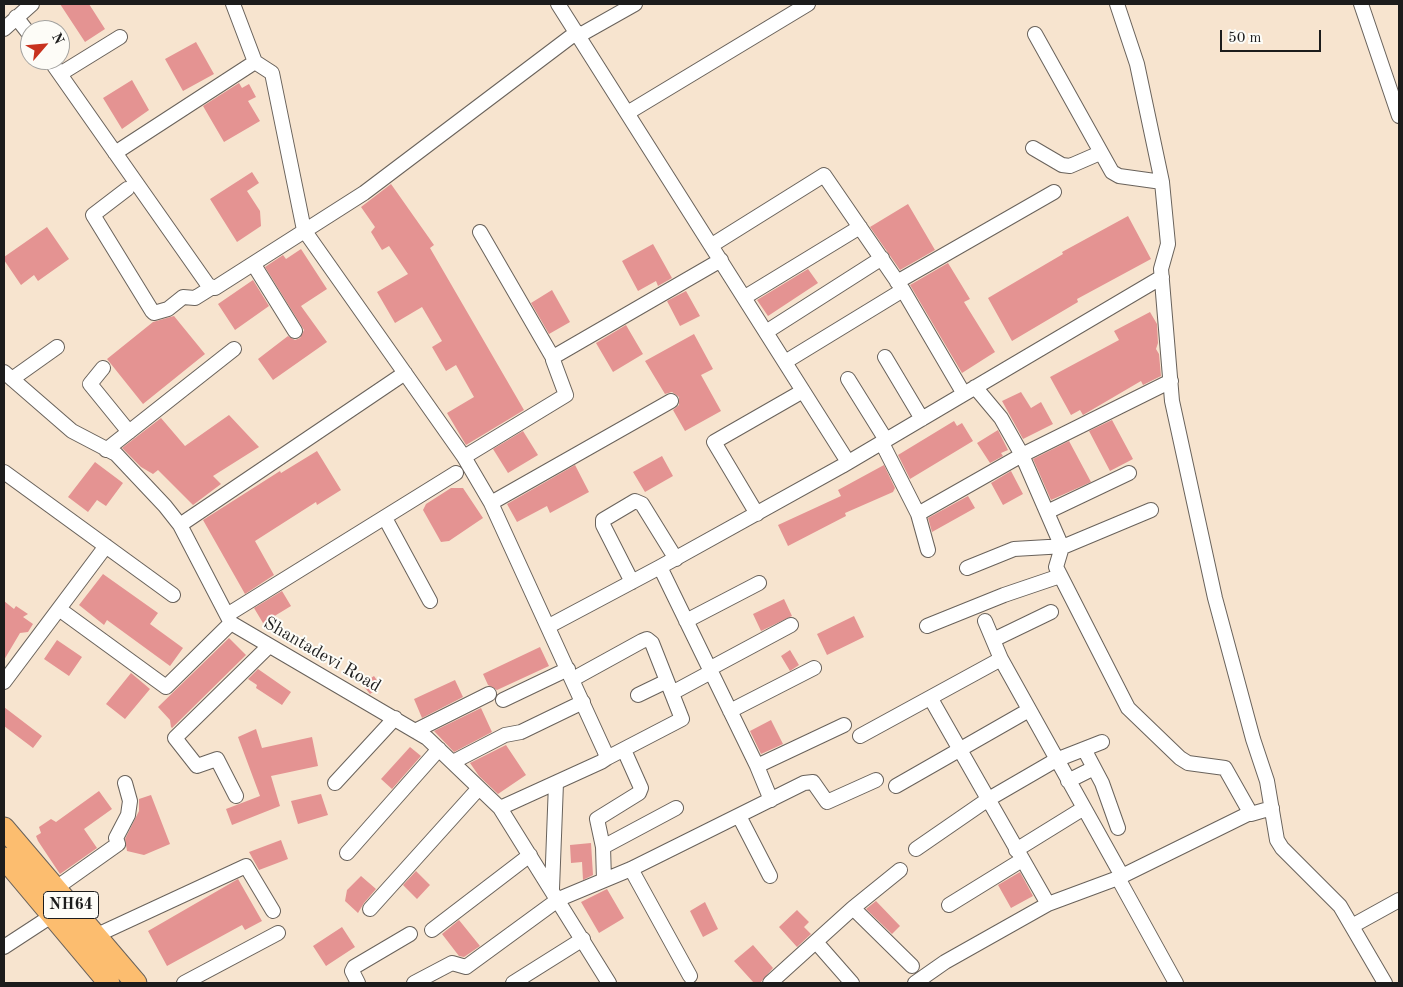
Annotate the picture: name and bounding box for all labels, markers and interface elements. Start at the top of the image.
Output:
north arrow [20,20,70,70]
scale bar [1223,20,1324,52]
text: N [49,31,66,47]
text: 50 m [1228,31,1262,46]
street label: Shantadevi Road [259,613,385,697]
road number: NH64 [44,892,98,918]

